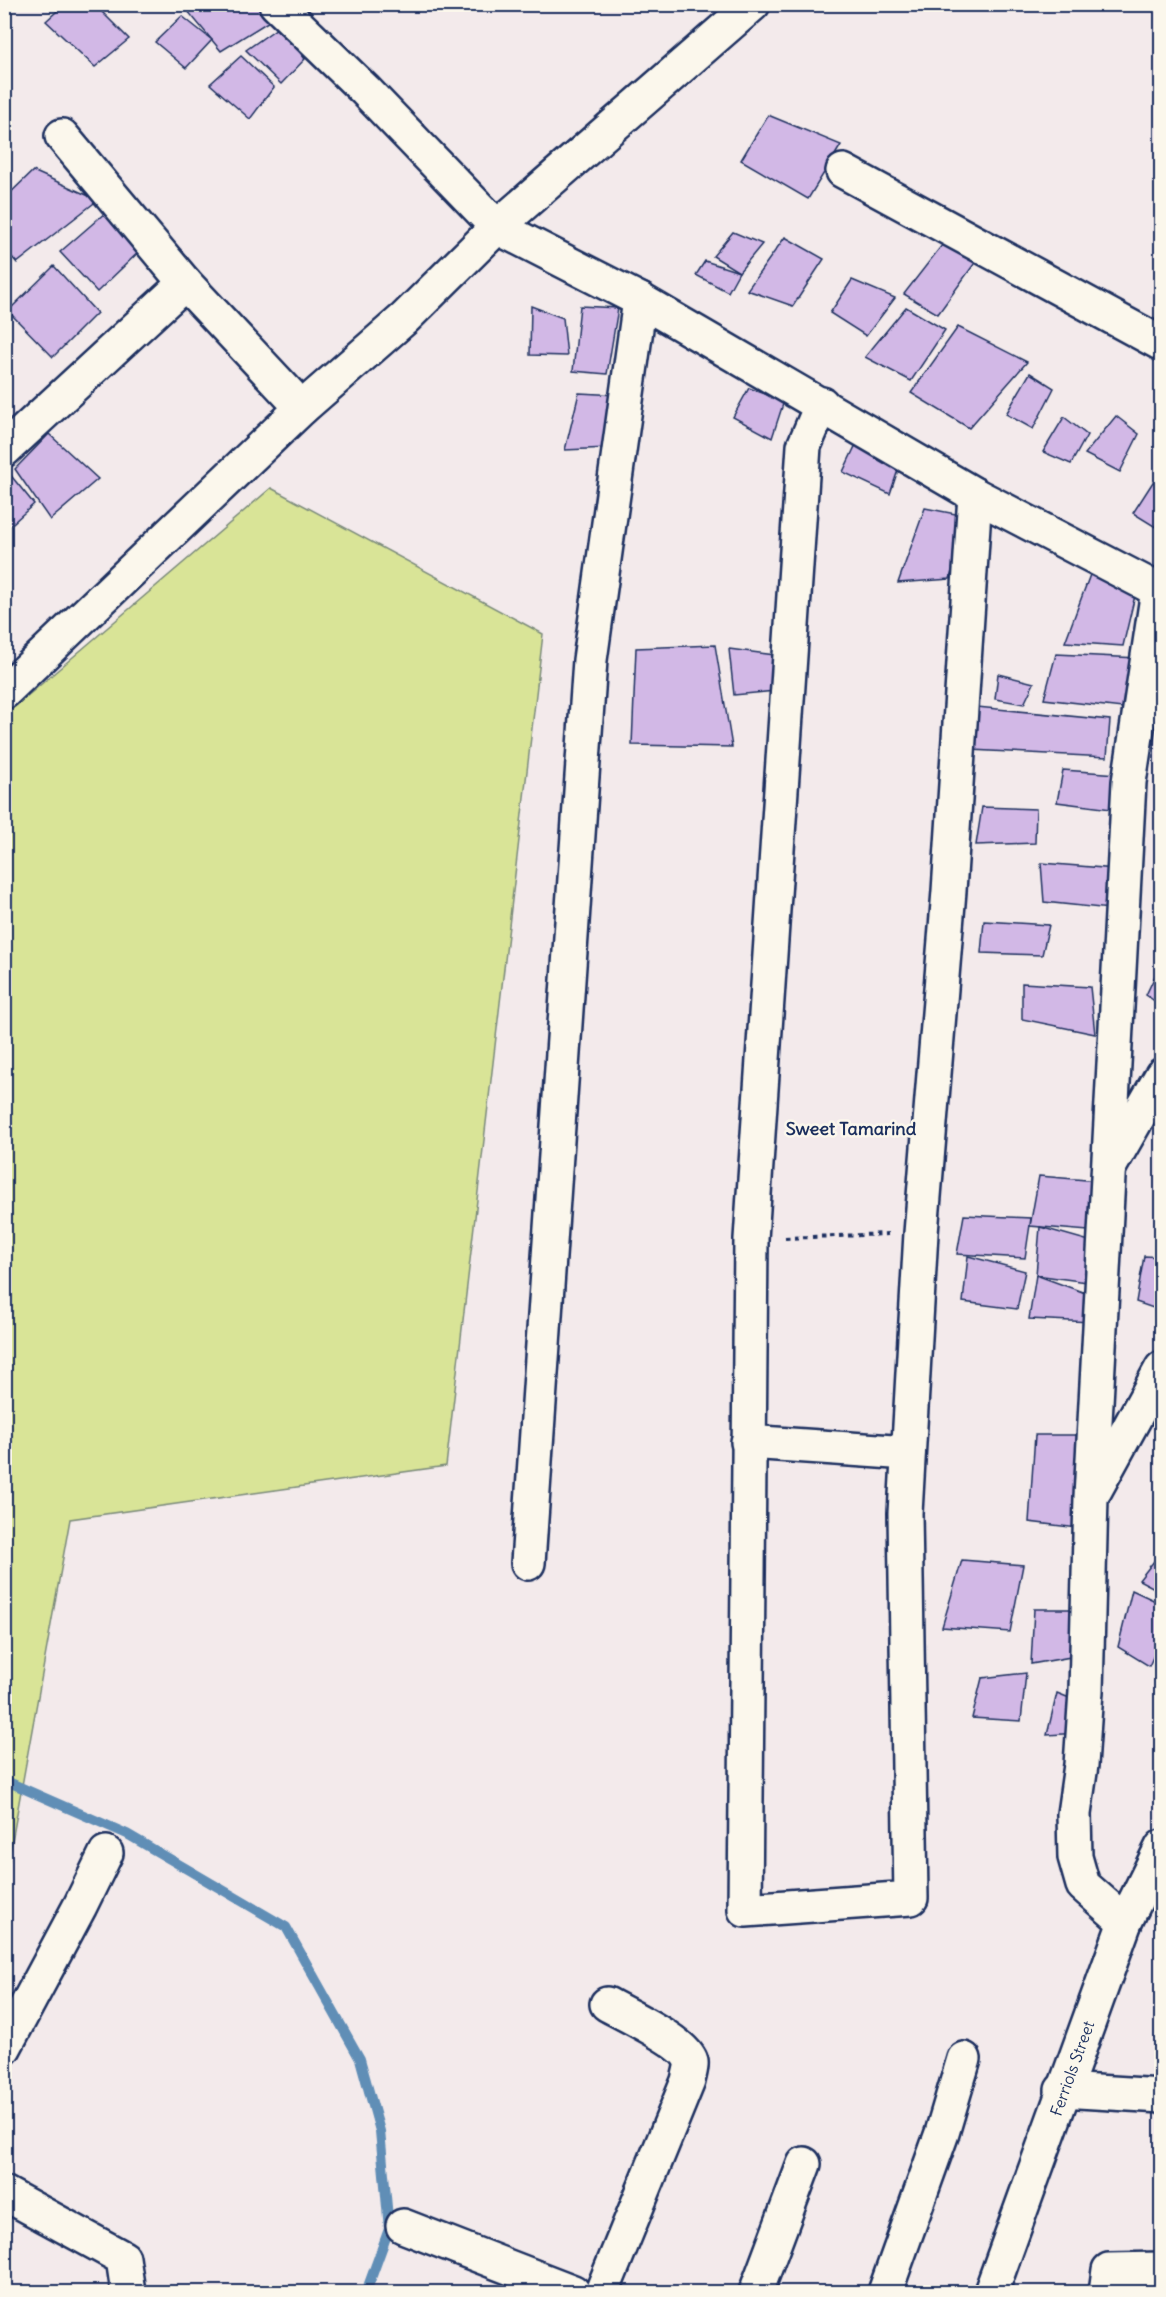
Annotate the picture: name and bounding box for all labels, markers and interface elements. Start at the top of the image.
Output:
district label: Sweet Tamarind [786,1117,917,1140]
street label: Ferriols Street [1046,2017,1099,2119]

